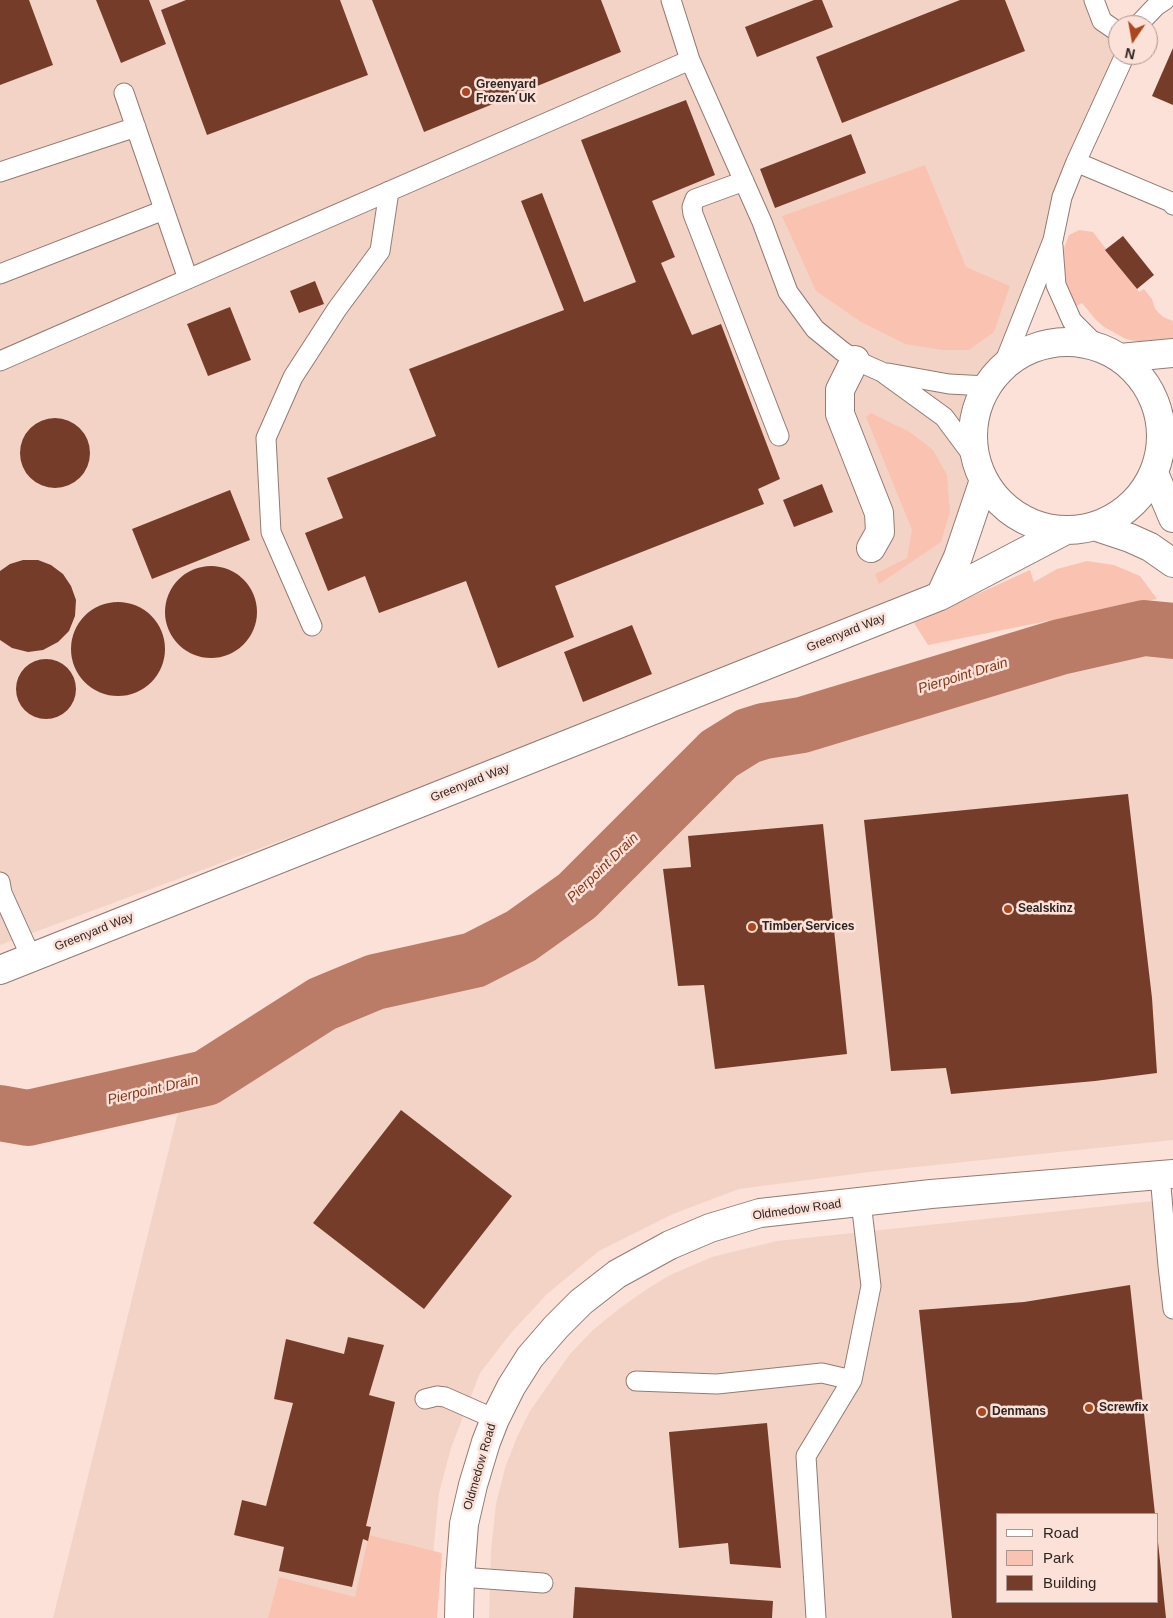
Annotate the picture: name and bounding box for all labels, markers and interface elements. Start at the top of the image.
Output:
north arrow [1108,15,1158,65]
text: N [1123,45,1137,63]
place label: Greenyard Frozen UK [476,78,536,106]
marker: Greenyard Frozen UK [460,86,472,98]
street label: Greenyard Way [805,611,887,655]
water label: Pierpoint Drain [916,654,1010,698]
street label: Greenyard Way [429,761,511,805]
water label: Pierpoint Drain [564,830,642,906]
place label: Sealskinz [1018,902,1073,916]
marker: Sealskinz [1002,903,1014,915]
street label: Greenyard Way [53,910,135,954]
place label: Timber Services [762,920,855,934]
marker: Timber Services [746,921,758,933]
water label: Pierpoint Drain [106,1071,200,1109]
street label: Oldmedow Road [752,1197,842,1223]
place label: Screwfix [1099,1401,1148,1415]
marker: Screwfix [1083,1402,1095,1414]
place label: Denmans [992,1405,1046,1419]
marker: Denmans [976,1406,988,1418]
street label: Oldmedow Road [461,1422,499,1512]
legend [996,1513,1158,1603]
text: Road [1043,1524,1079,1541]
text: Park [1043,1549,1074,1566]
text: Building [1043,1574,1096,1591]

